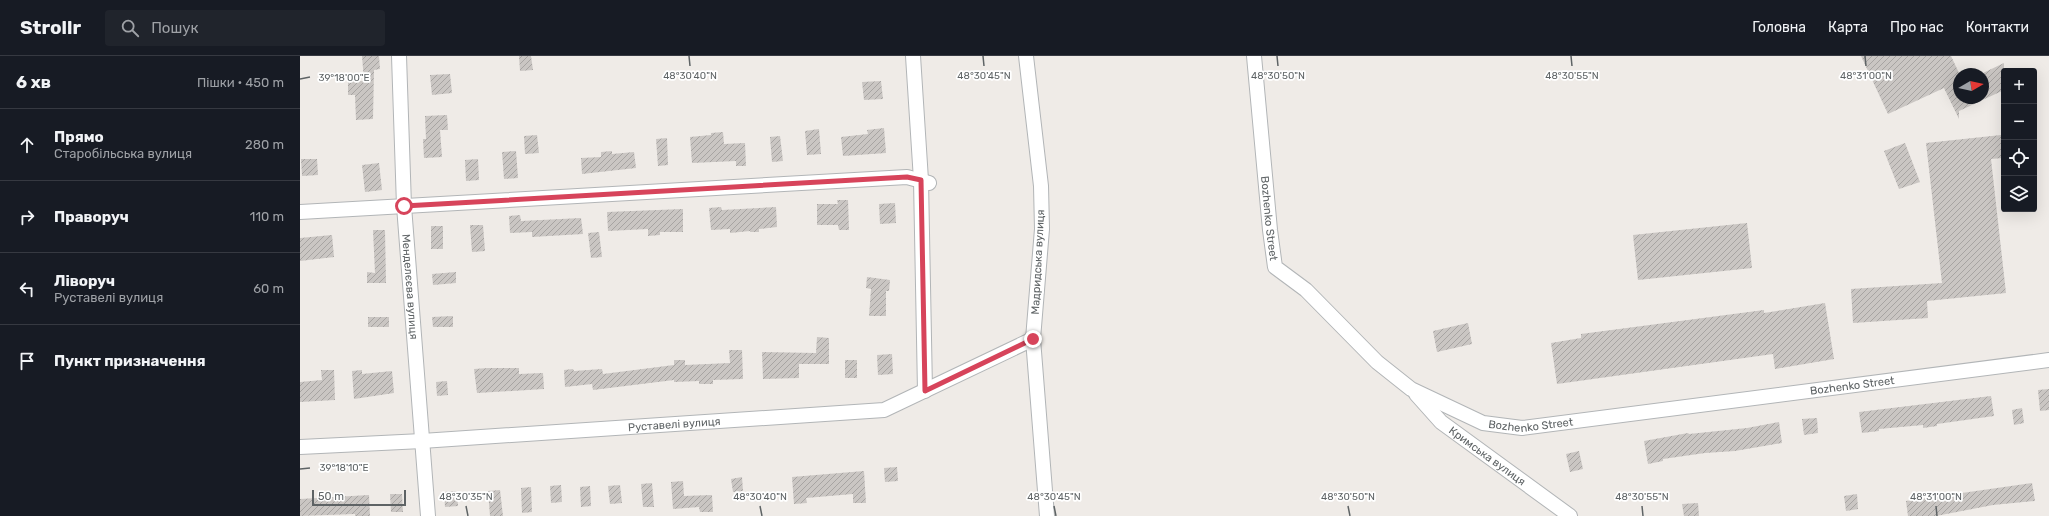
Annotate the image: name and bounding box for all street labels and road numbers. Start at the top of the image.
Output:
street label: Bozhenko Street [1259,175,1281,262]
street label: Мадридська вулиця [1029,209,1047,315]
street label: Менделєєва вулиця [400,233,421,340]
street label: Bozhenko Street [1809,373,1896,397]
street label: Руставелі вулиця [628,414,721,434]
street label: Bozhenko Street [1488,415,1574,435]
street label: Кримська вулиця [1446,424,1528,488]

